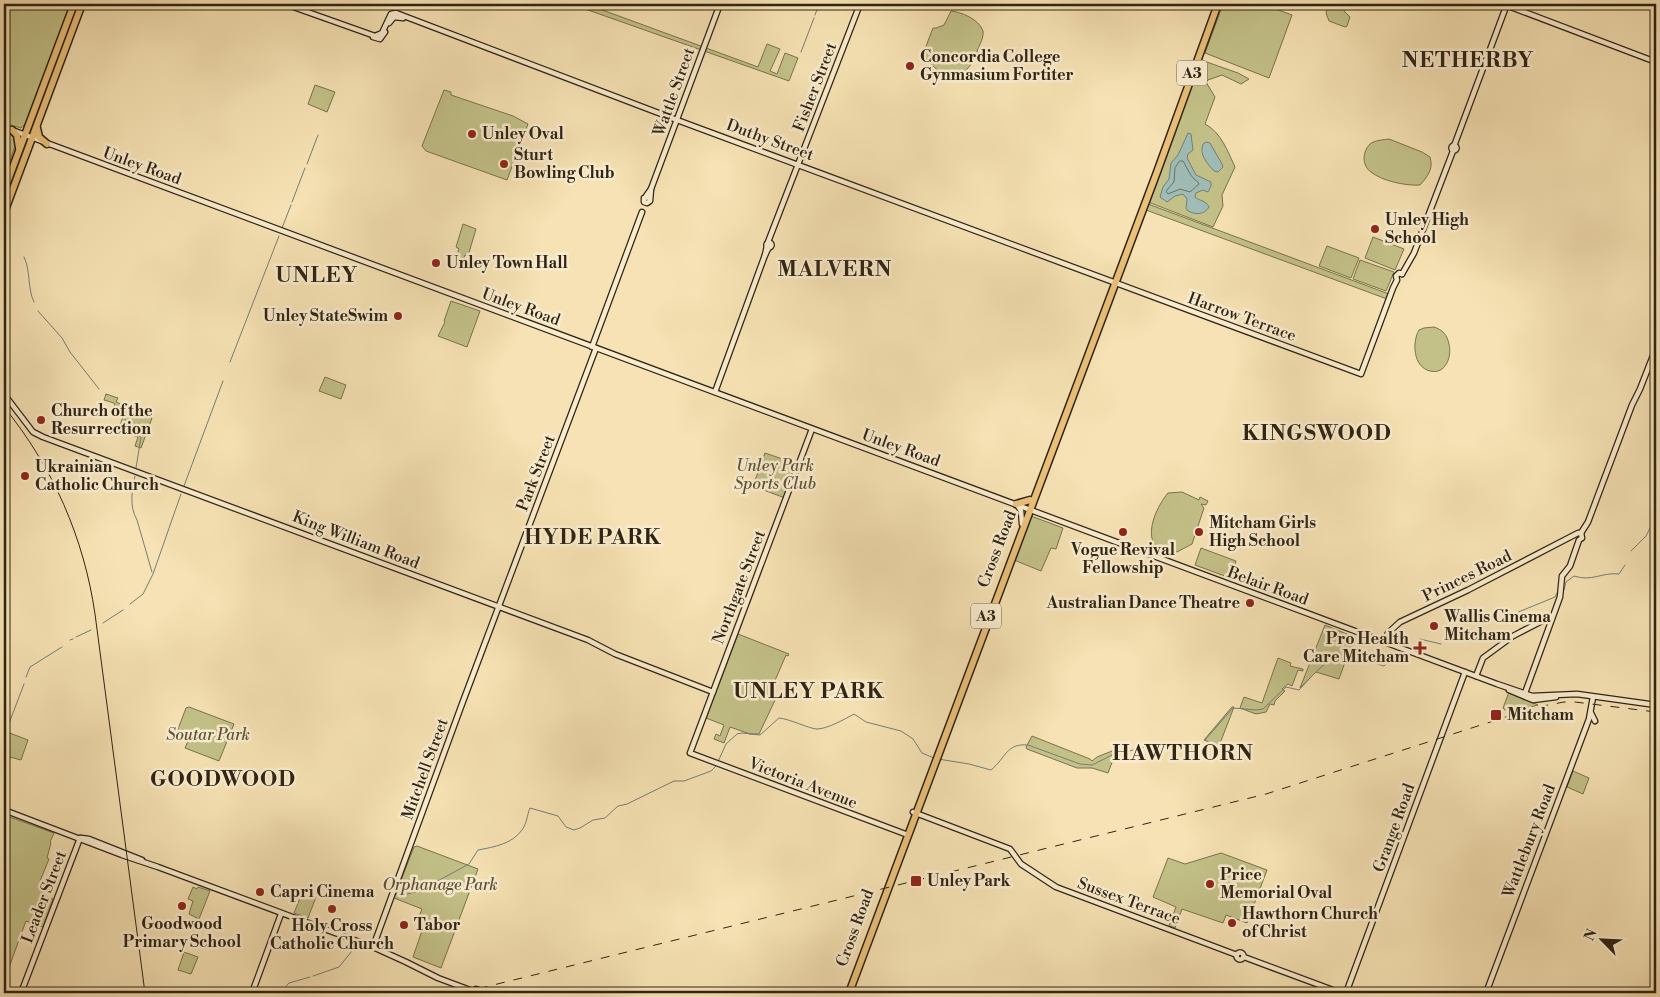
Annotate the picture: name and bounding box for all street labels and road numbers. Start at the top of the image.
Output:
street label: Fisher Street [789,39,841,134]
street label: Wattle Street [648,45,699,140]
road number: A3 [1177,60,1207,86]
street label: Duthy Street [724,115,817,165]
street label: Unley Road [100,143,184,189]
street label: Unley Road [479,284,563,330]
street label: Harrow Terrace [1185,288,1299,346]
street label: Unley Road [859,425,943,471]
street label: Park Street [512,432,560,514]
street label: King William Road [290,507,422,573]
street label: Cross Road [973,508,1021,590]
street label: Northgate Street [708,527,770,647]
street label: Princes Road [1419,546,1515,606]
street label: Belair Road [1224,562,1311,610]
road number: A3 [971,604,1001,628]
street label: Mitchell Street [397,715,453,822]
street label: Victoria Avenue [745,753,860,813]
street label: Grange Road [1369,781,1419,875]
street label: Wattlebury Road [1498,781,1560,901]
street label: Leader Street [17,848,71,946]
street label: Sussex Terrace [1075,873,1183,929]
street label: Cross Road [832,886,878,970]

